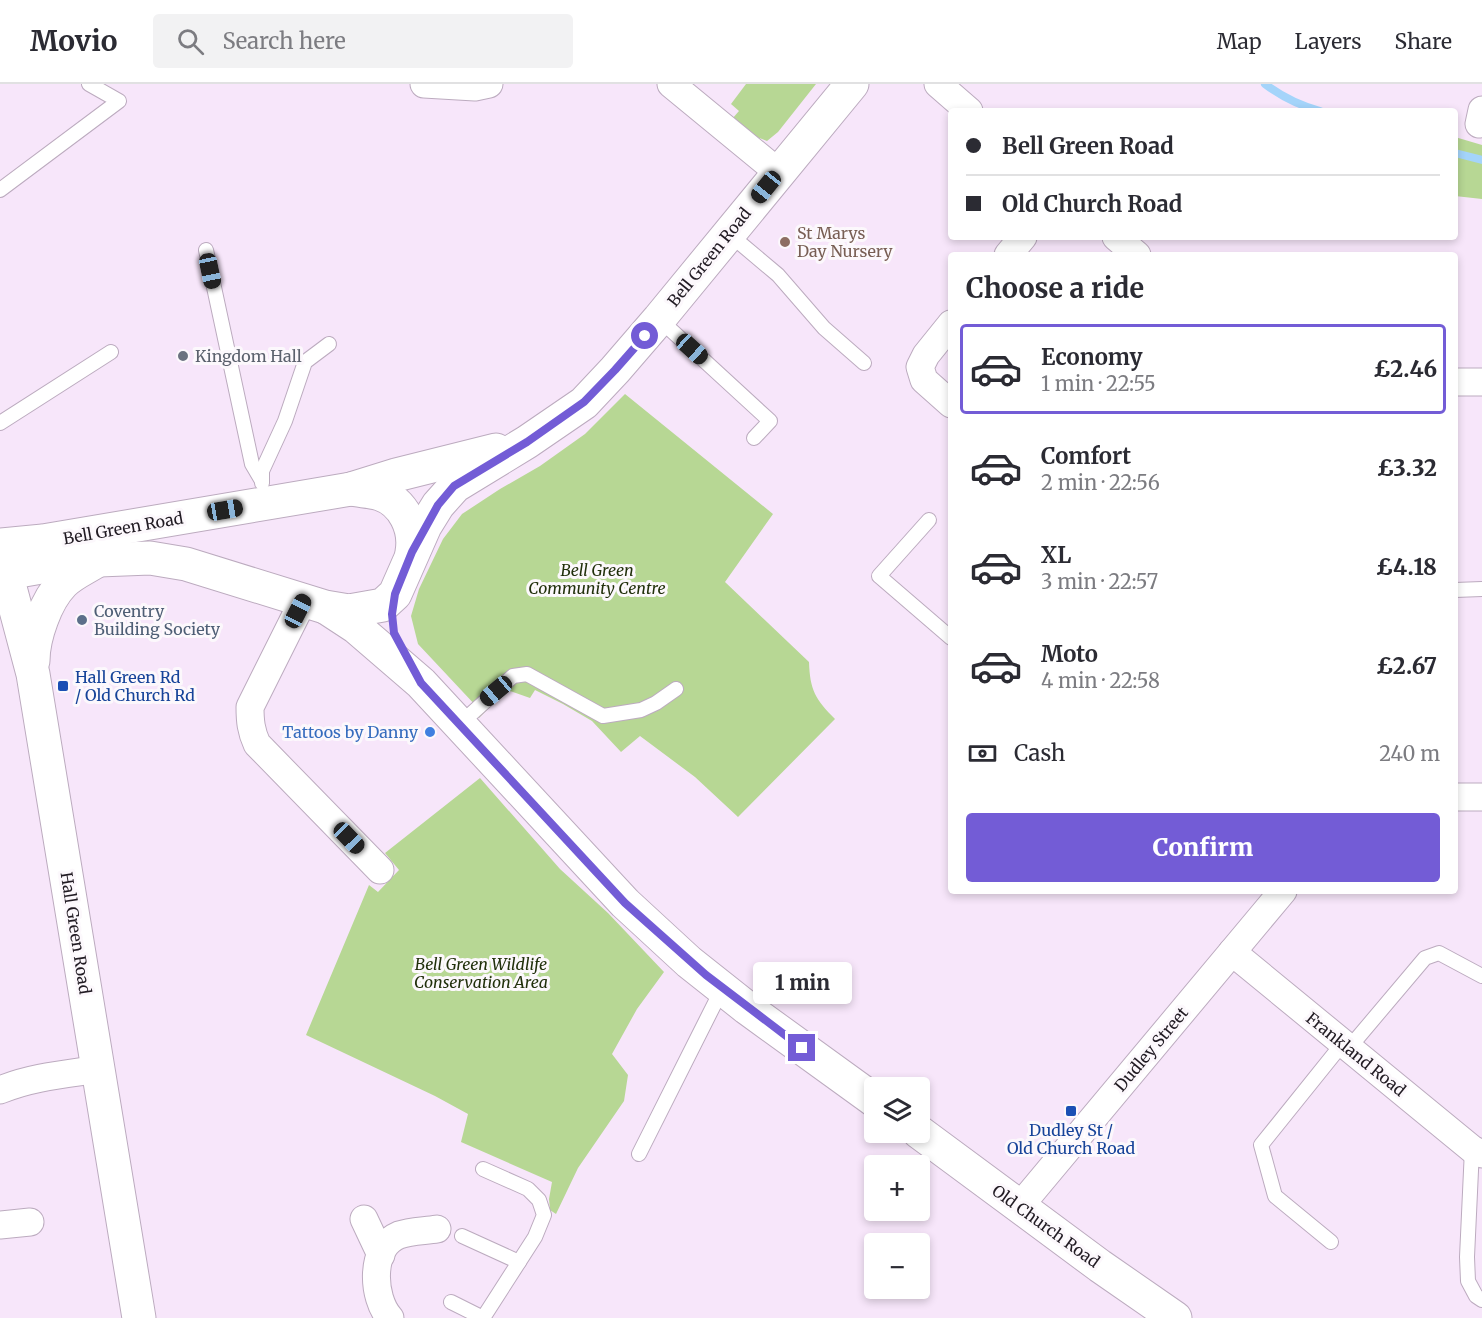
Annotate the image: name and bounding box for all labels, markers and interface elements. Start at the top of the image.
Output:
search box [153,14,573,68]
text: Movio [30,23,117,59]
icon: search [174,25,207,58]
text: Search here [222,27,346,55]
text: Map [1217,28,1262,55]
text: Layers [1295,28,1362,55]
text: Share [1395,28,1452,55]
text: Bell Green Road [1002,132,1174,160]
car [748,167,784,207]
text: Old Church Road [1002,190,1182,218]
street label: Bell Green Road [663,203,755,311]
place label: St Marys Day Nursery [797,223,893,261]
marker: St Marys Day Nursery [778,235,792,249]
car [197,252,223,290]
text: Choose a ride [966,271,1144,305]
route start [631,322,658,349]
car [673,330,711,368]
icon: car [969,342,1023,396]
text: Economy [1041,343,1142,371]
place label: Kingdom Hall [195,346,302,366]
marker: Kingdom Hall [176,349,190,363]
text: £2.46 [1374,355,1437,383]
text: 1 min · 22:55 [1041,371,1156,396]
icon: car [969,441,1023,495]
text: Comfort [1041,442,1131,470]
text: £3.32 [1377,454,1437,482]
text: 2 min · 22:56 [1041,470,1160,495]
car [206,498,244,522]
street label: Bell Green Road [61,508,185,548]
icon: car [969,540,1023,594]
text: XL [1041,541,1071,569]
text: £4.18 [1376,553,1437,581]
park label: Bell Green Community Centre [528,560,666,598]
text: 3 min · 22:57 [1041,569,1158,594]
car [282,591,314,631]
place label: Coventry Building Society [94,601,221,639]
marker: Coventry Building Society [75,613,89,627]
icon: car [969,639,1023,693]
text: Moto [1041,640,1098,668]
text: £2.67 [1376,652,1437,680]
place label: Hall Green Rd / Old Church Rd [75,667,195,705]
text: 4 min · 22:58 [1041,668,1160,693]
car [476,673,516,709]
marker: Hall Green Rd / Old Church Rd [56,679,70,693]
place label: Tattoos by Danny [282,722,419,742]
marker: Tattoos by Danny [423,725,437,739]
icon: cash [966,737,999,770]
text: Cash [1014,739,1065,767]
text: 240 m [1379,741,1440,766]
button: Confirm [966,813,1440,882]
car [330,819,368,857]
street label: Hall Green Road [56,870,96,996]
park label: Bell Green Wildlife Conservation Area [414,954,548,992]
callout: 1 min [752,961,852,1003]
text: 1 min [775,970,830,995]
street label: Dudley Street [1110,1002,1193,1095]
street label: Frankland Road [1302,1008,1410,1100]
route end [788,1034,815,1061]
map controls [864,1077,930,1299]
button: layers [864,1077,930,1143]
marker: Dudley St / Old Church Road [1064,1104,1078,1118]
place label: Dudley St / Old Church Road [1007,1120,1135,1158]
button: + [864,1155,930,1221]
street label: Old Church Road [988,1180,1104,1272]
button: − [864,1233,930,1299]

